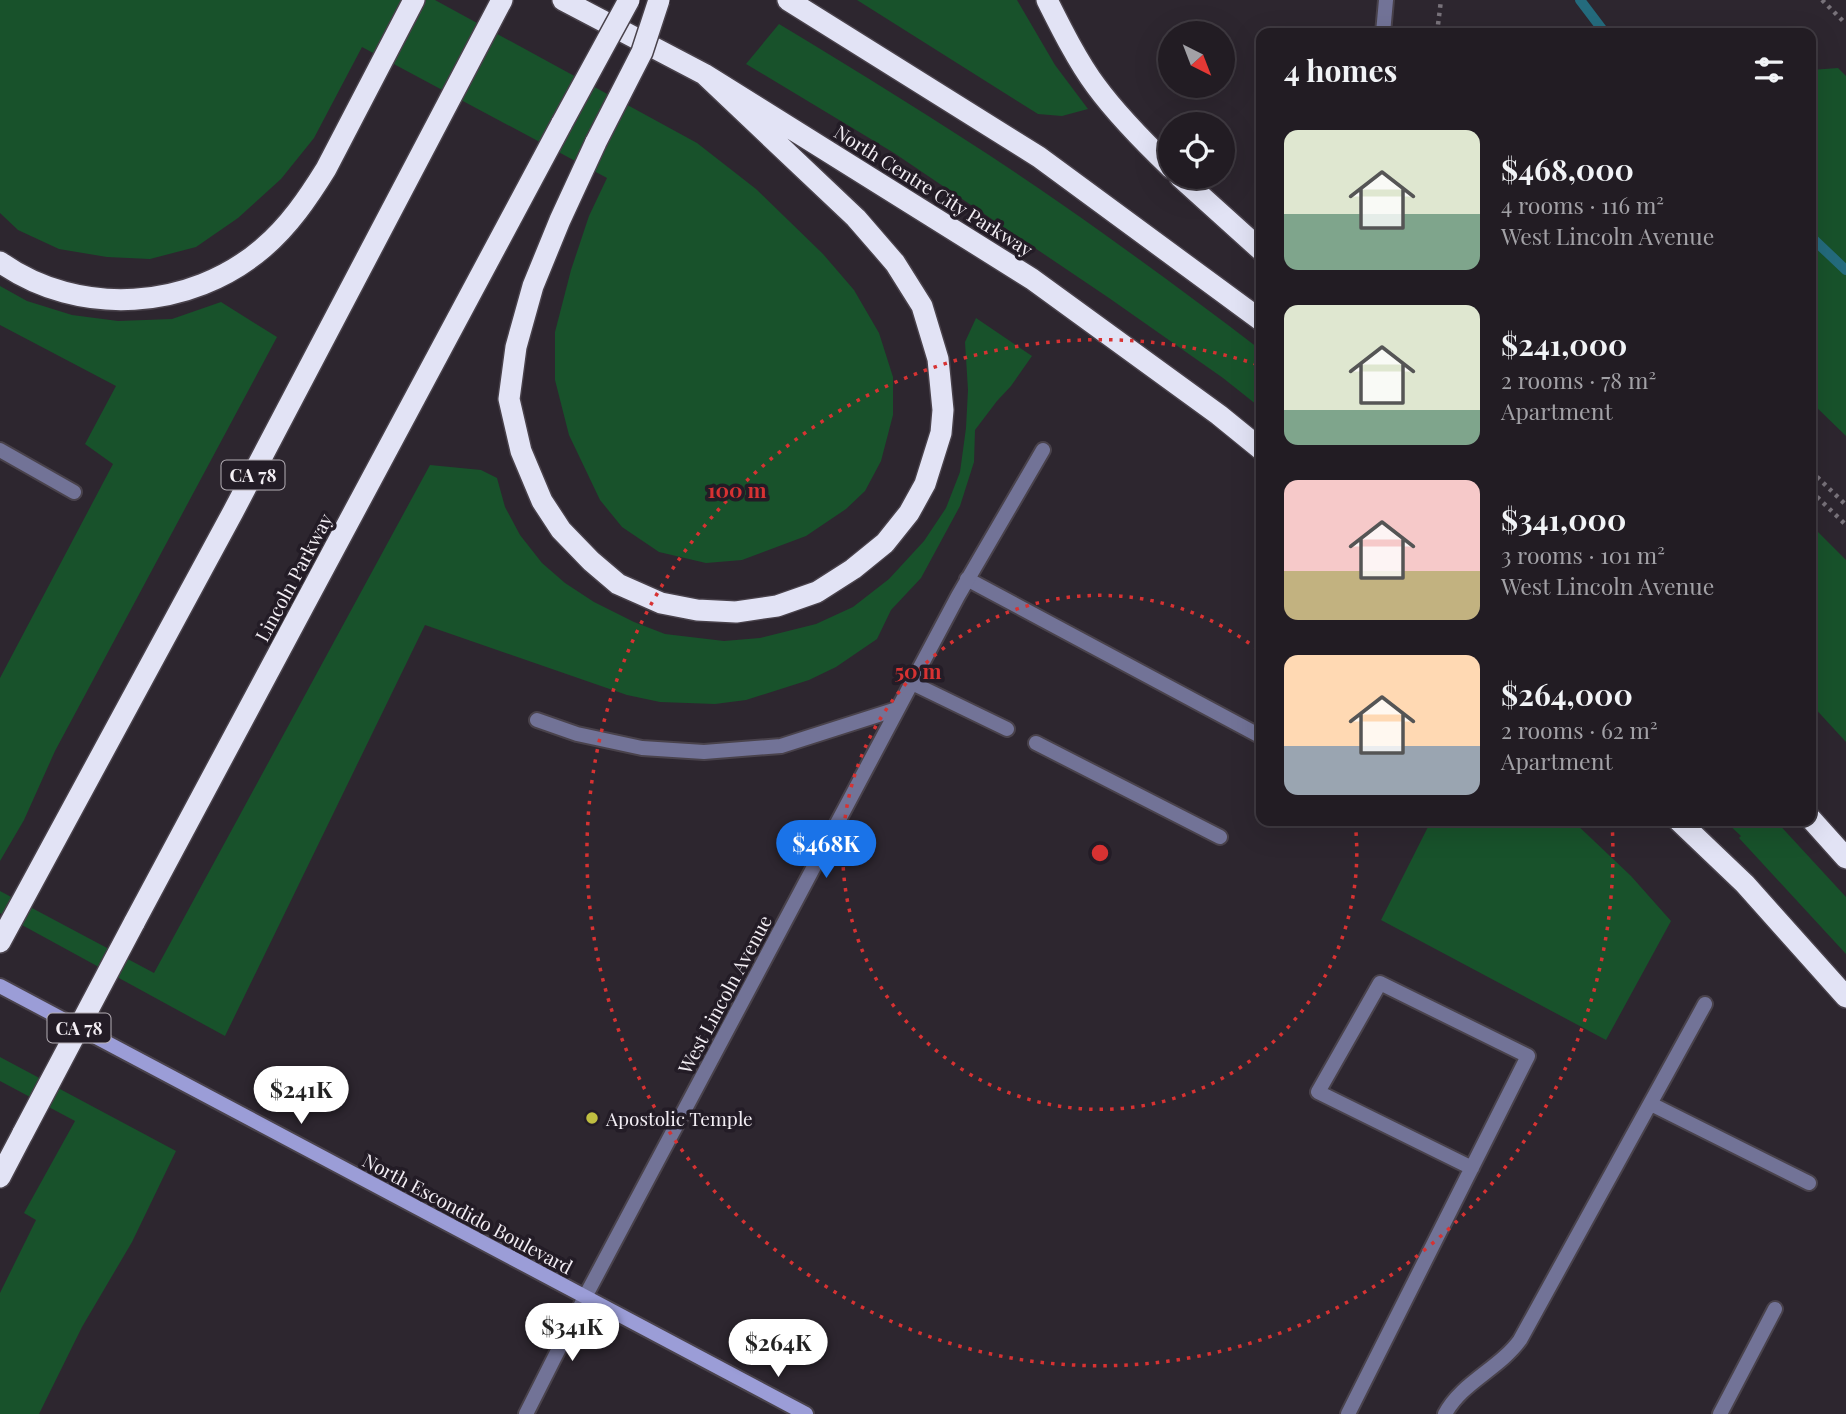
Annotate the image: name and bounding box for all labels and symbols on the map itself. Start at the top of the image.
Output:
north arrow [1158,21,1236,98]
street label: North Centre City Parkway [830,118,1038,262]
road number: CA 78 [222,461,284,490]
text: 100 m [707,475,767,503]
street label: Lincoln Parkway [248,508,338,646]
text: 50 m [894,656,942,684]
pin: $468K [777,820,875,880]
centre of rings [1088,841,1112,865]
street label: West Lincoln Avenue [671,910,777,1079]
road number: CA 78 [48,1014,110,1042]
pin: $241K [252,1066,350,1126]
place label: Apostolic Temple [605,1105,753,1131]
marker: Apostolic Temple [584,1110,600,1126]
street label: North Escondido Boulevard [358,1147,578,1279]
pin: $341K [523,1304,621,1363]
pin: $264K [729,1320,827,1379]

